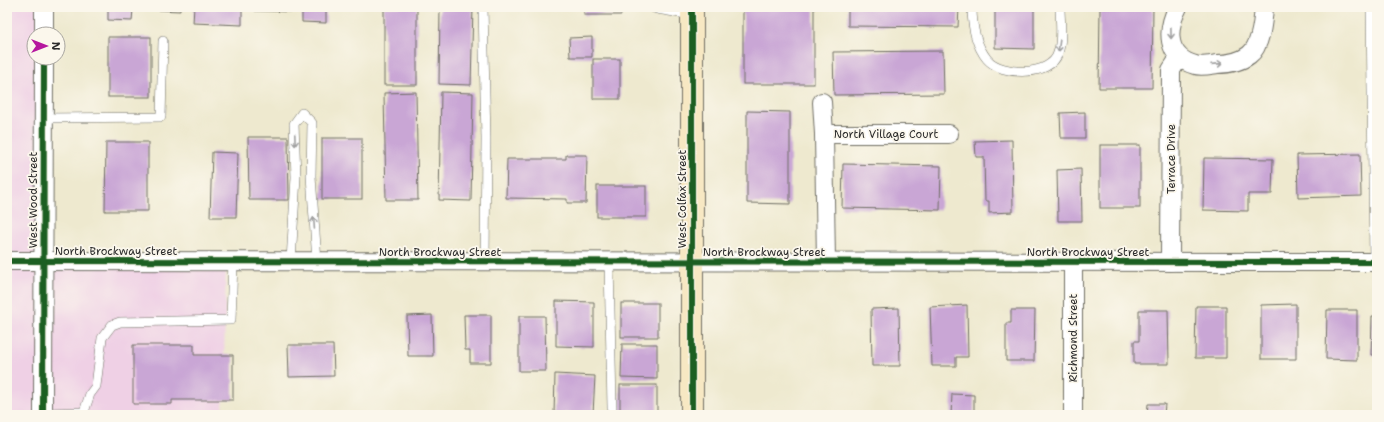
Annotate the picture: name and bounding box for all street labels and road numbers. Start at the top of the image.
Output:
street label: Terrace Drive [1164,124,1179,194]
street label: North Village Court [834,127,938,142]
street label: West Colfax Street [675,150,690,248]
street label: West Wood Street [26,152,41,248]
street label: North Brockway Street [55,244,178,259]
street label: North Brockway Street [379,245,502,260]
street label: North Brockway Street [703,245,826,260]
street label: North Brockway Street [1027,245,1150,260]
street label: Richmond Street [1066,294,1081,382]

